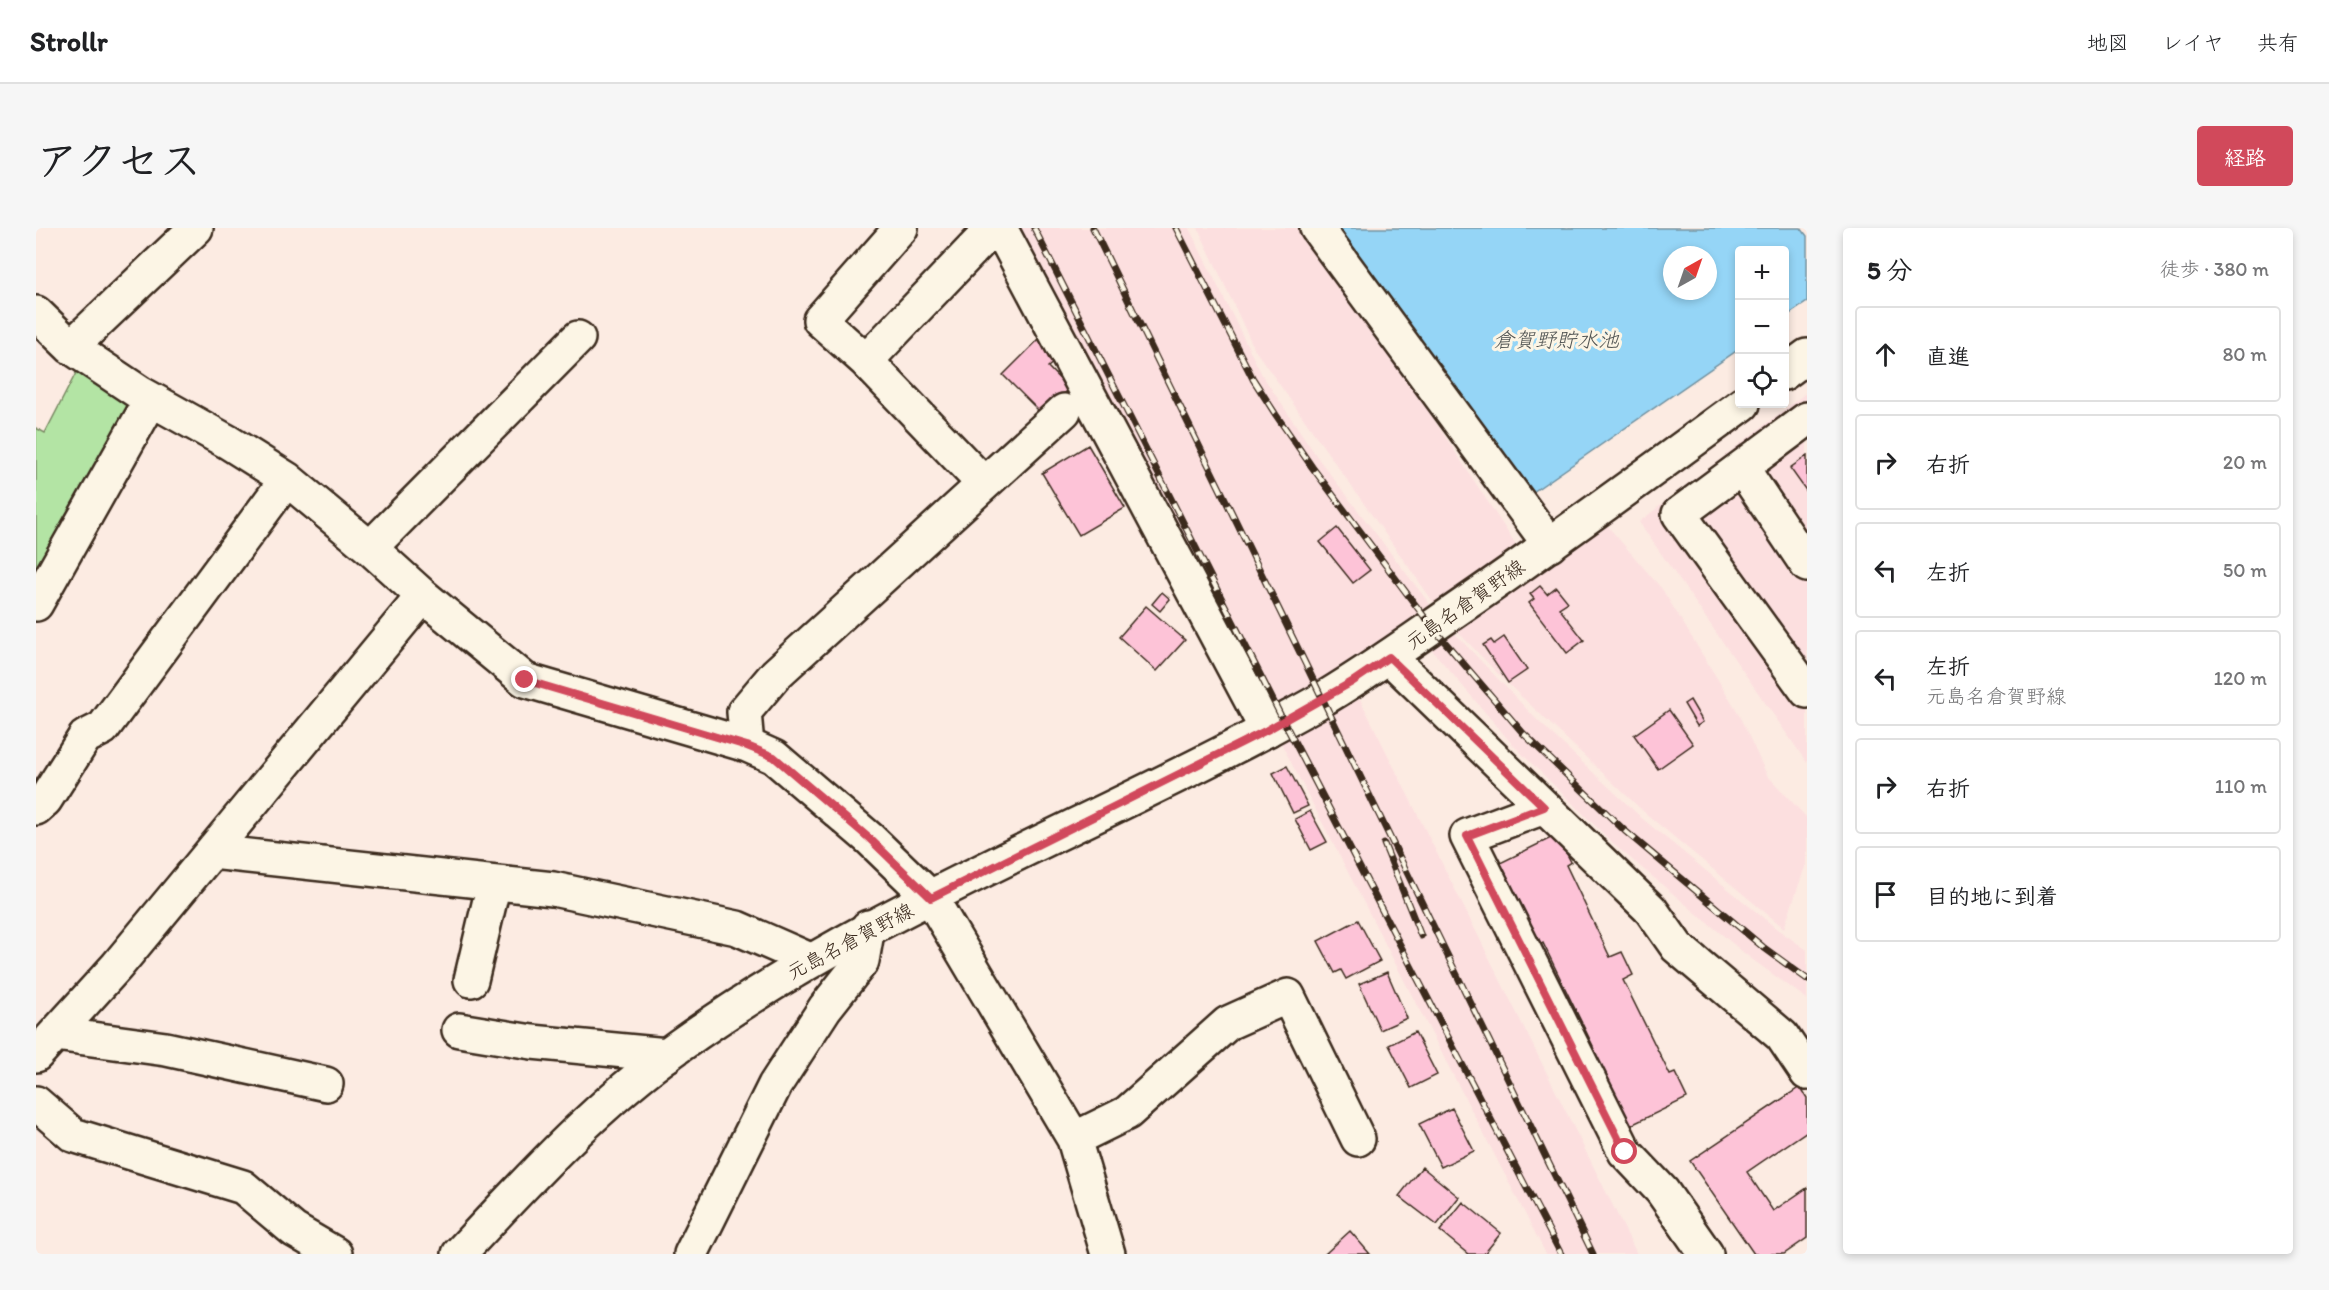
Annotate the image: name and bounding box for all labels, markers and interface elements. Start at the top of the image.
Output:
text: Strollr [30,24,108,58]
text: 地図 [2087,30,2129,55]
text: レイヤ [2162,30,2224,55]
text: 共有 [2257,30,2299,55]
button: 経路 [2197,126,2293,186]
text: アクセス [36,135,201,186]
north arrow [1663,246,1717,300]
map controls [1735,246,1789,408]
button: + [1735,246,1789,300]
text: 5 分 [1867,254,1913,286]
text: 徒歩 · 380 m [2160,257,2269,281]
button: − [1735,300,1789,354]
water label: 倉賀野貯水池 [1493,327,1620,352]
icon: ahead [1869,338,1902,371]
text: 80 m [2222,342,2267,366]
text: 直進 [1926,343,1970,370]
button: locate [1735,354,1789,408]
icon: right [1869,446,1902,479]
text: 20 m [2223,450,2267,474]
text: 右折 [1926,451,1970,478]
street label: 元島名倉賀野線 [1401,554,1529,654]
icon: left [1869,554,1902,587]
text: 50 m [2223,558,2267,582]
text: 左折 [1926,559,1970,586]
text: 左折 [1926,653,1970,680]
icon: left [1869,662,1902,695]
route end [511,666,537,692]
text: 120 m [2214,666,2267,690]
text: 元島名倉賀野線 [1926,684,2066,708]
icon: right [1869,770,1902,803]
text: 110 m [2215,774,2267,798]
text: 右折 [1926,775,1970,802]
icon: arrive [1869,878,1902,911]
text: 目的地に到着 [1926,883,2058,910]
street label: 元島名倉賀野線 [783,898,917,984]
route start [1611,1138,1637,1164]

